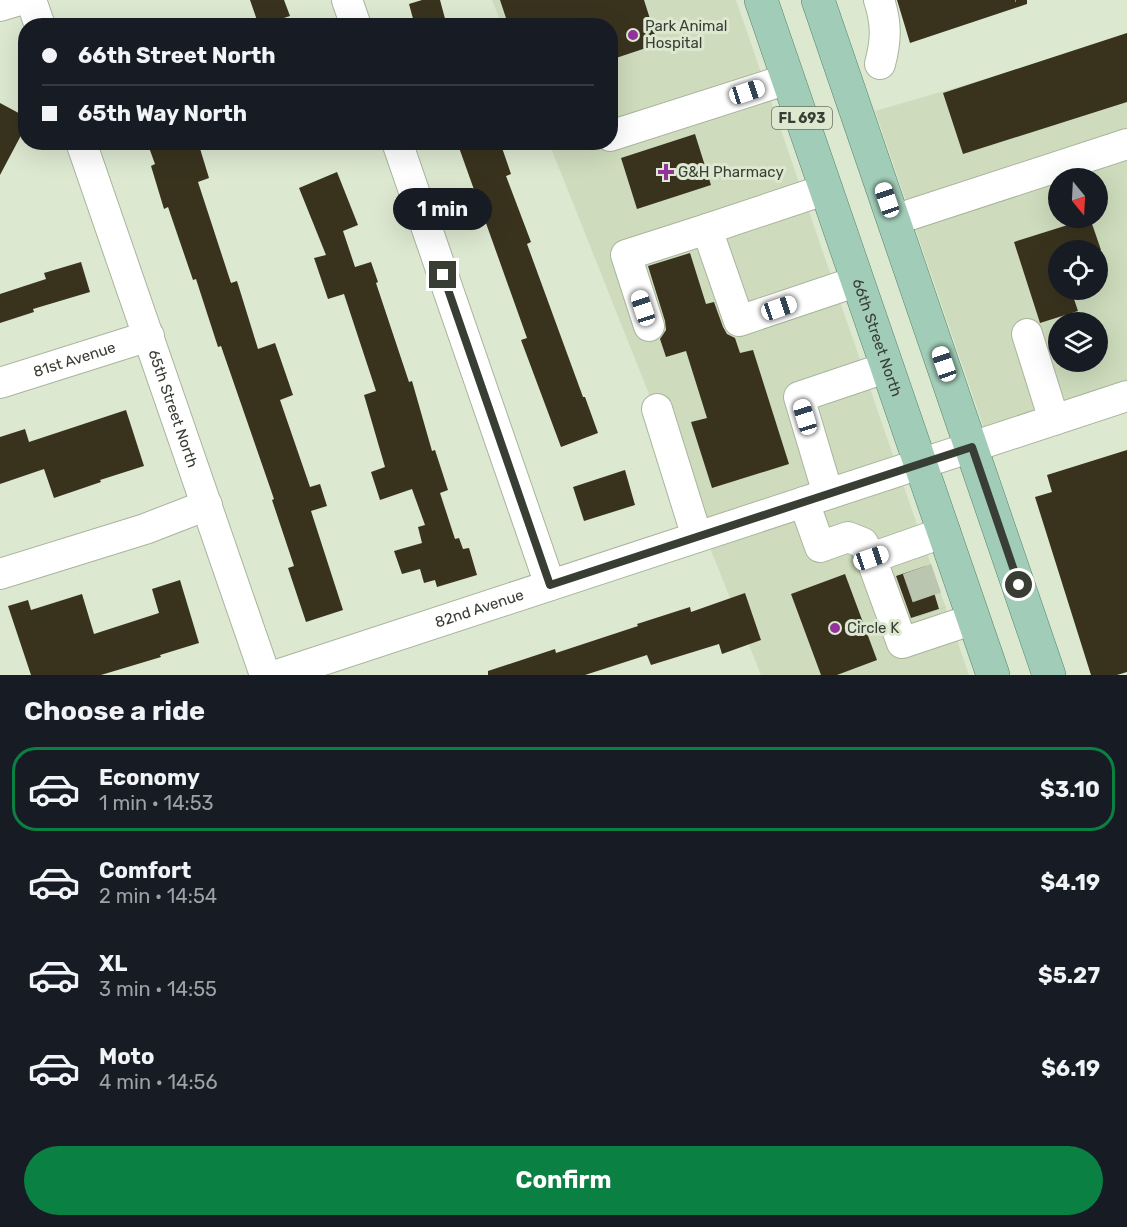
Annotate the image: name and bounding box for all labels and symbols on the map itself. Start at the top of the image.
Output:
place label: Park Animal Hospital [645,17,727,52]
marker: Park Animal Hospital [626,28,640,42]
car [727,78,767,106]
road number: FL 693 [772,107,832,129]
place label: G&H Pharmacy [678,163,784,181]
marker: G&H Pharmacy [659,165,673,179]
north arrow [1048,168,1108,228]
car [873,180,901,220]
callout: 1 min [394,188,492,230]
route end [429,261,456,288]
street label: 66th Street North [848,276,906,399]
car [629,288,657,328]
car [759,294,799,322]
street label: 81st Avenue [31,338,118,381]
car [930,344,958,384]
street label: 65th Street North [144,347,202,470]
car [791,397,819,437]
car [851,544,891,572]
route start [1005,571,1032,598]
street label: 82nd Avenue [433,586,526,632]
place label: Circle K [847,619,899,637]
marker: Circle K [828,621,842,635]

